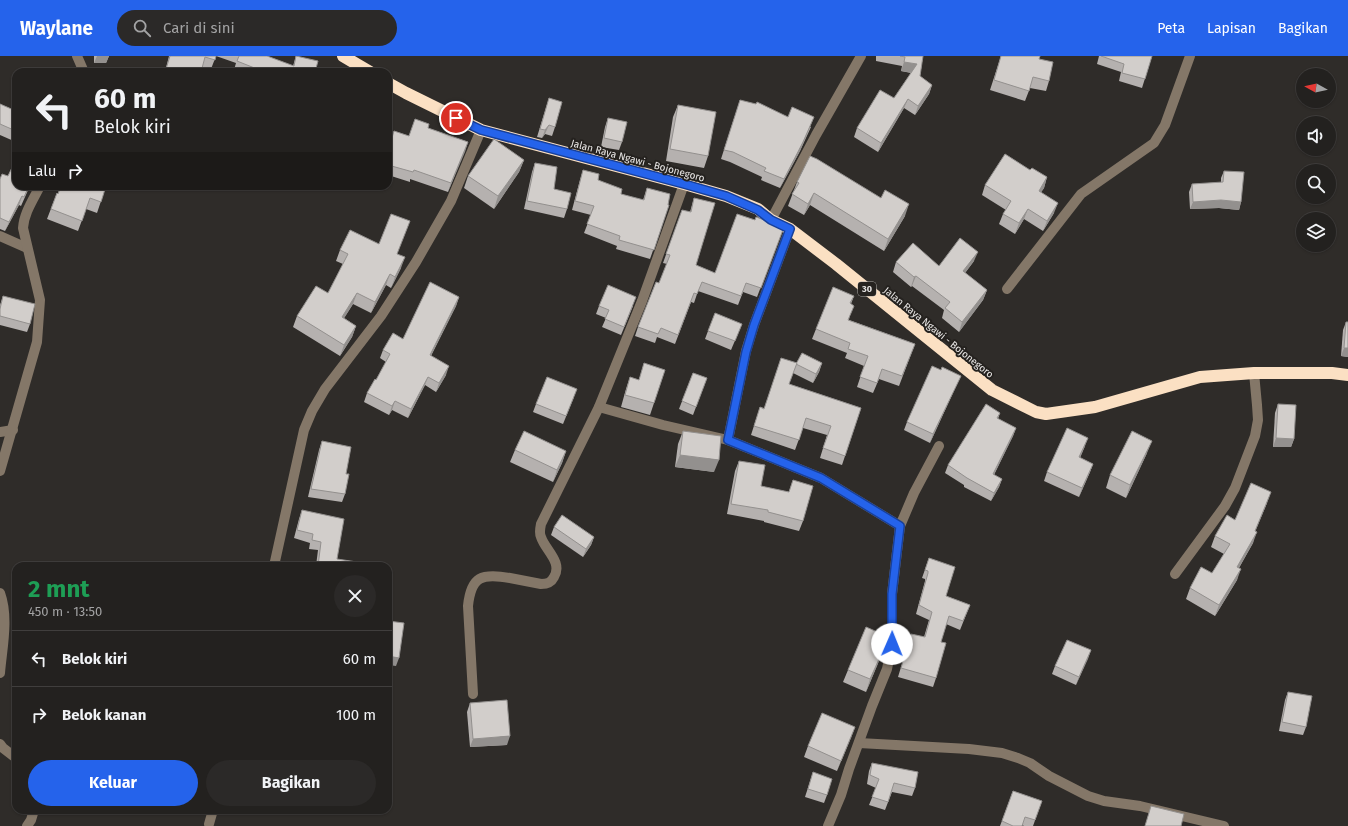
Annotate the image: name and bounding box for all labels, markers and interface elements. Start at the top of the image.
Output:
search box [117,10,397,46]
text: Waylane [20,17,93,40]
icon: search [131,17,153,39]
text: Cari di sini [163,19,235,37]
text: Peta [1157,20,1185,37]
text: Lapisan [1207,20,1256,37]
text: Bagikan [1278,20,1328,37]
north arrow [1296,68,1336,108]
map controls [1296,68,1336,252]
text: 60 m [94,82,156,115]
icon: left [28,84,80,136]
pin [439,101,473,135]
icon: arrive [445,107,467,129]
text: Belok kiri [94,116,171,138]
button: sound [1296,116,1336,156]
street label: Jalan Raya Ngawi - Bojonegoro [570,137,706,185]
icon: right [64,160,86,182]
text: Lalu [28,162,56,180]
button: search [1296,164,1336,204]
button: layers [1296,212,1336,252]
road number: 30 [858,282,876,296]
street label: Jalan Raya Ngawi - Bojonegoro [881,285,996,381]
text: 2 mnt [28,575,90,603]
button: close [334,575,376,617]
text: 450 m · 13:50 [28,604,102,619]
position arrow [871,623,913,665]
icon: left [28,648,50,670]
text: Belok kiri [62,650,127,668]
text: 60 m [343,650,376,668]
icon: right [28,704,50,726]
text: Belok kanan [62,706,146,724]
text: 100 m [336,706,376,724]
button: Keluar [28,760,198,806]
button: Bagikan [206,760,376,806]

